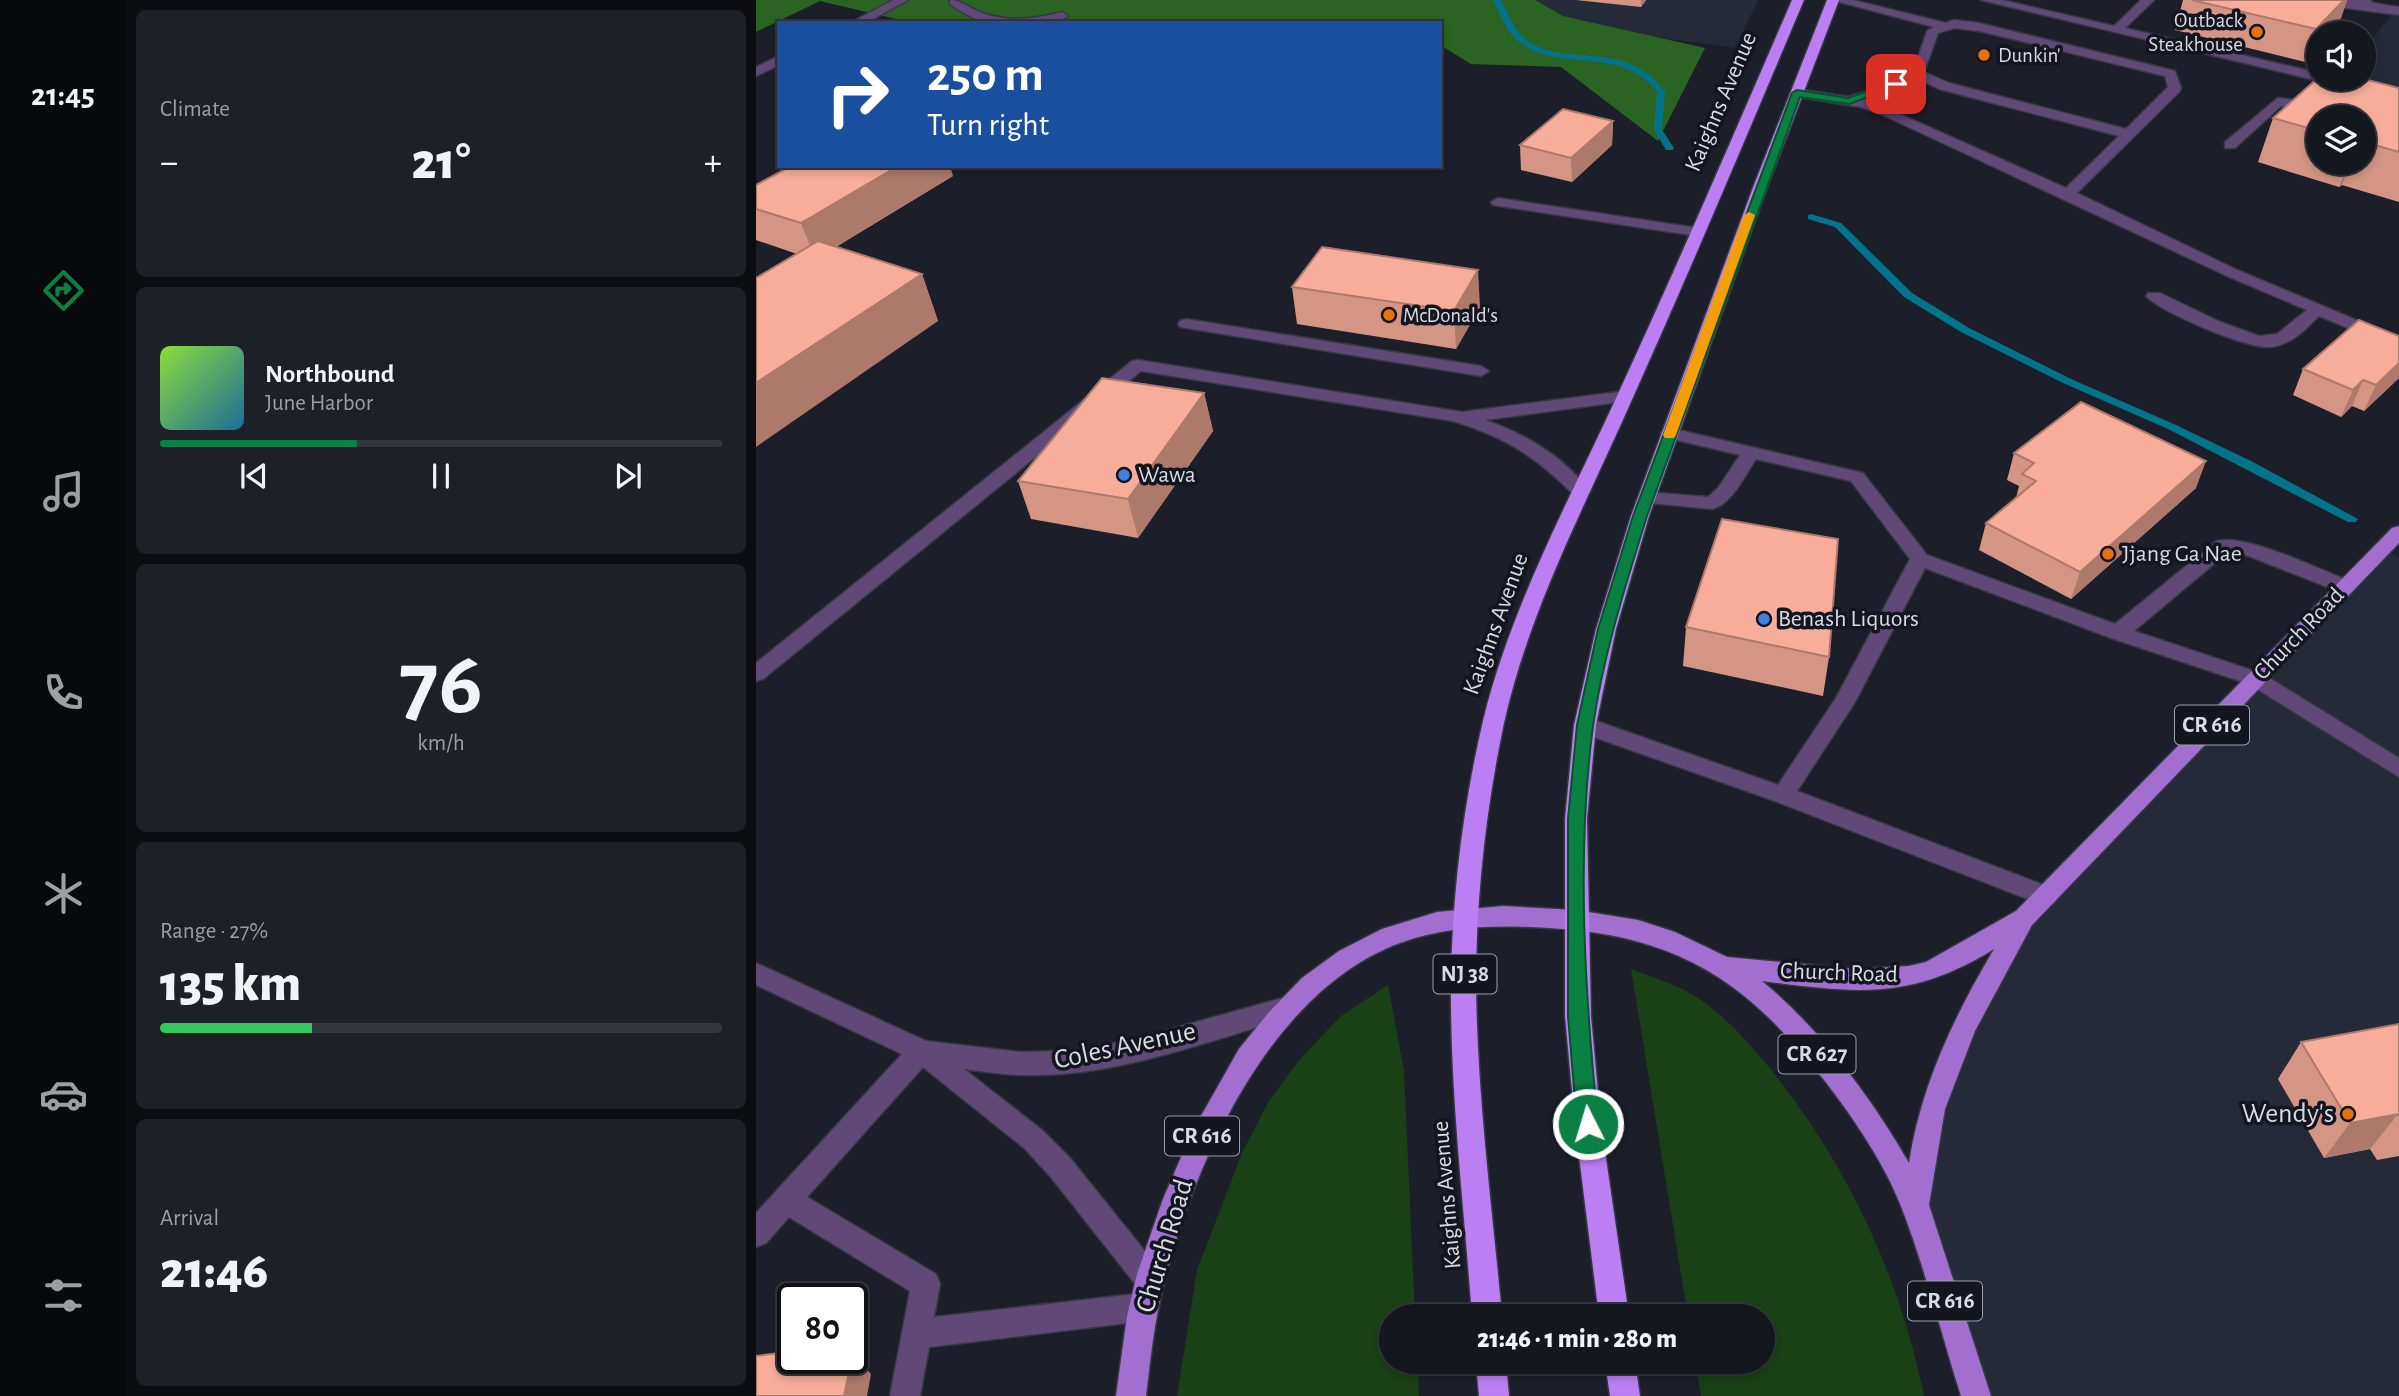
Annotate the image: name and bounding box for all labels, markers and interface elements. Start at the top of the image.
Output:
place label: Outback Steakhouse [2148,10,2243,55]
map controls [2306,21,2376,175]
button: sound [2306,21,2376,91]
marker: Outback Steakhouse [2249,24,2265,40]
street label: Kaighns Avenue [1681,29,1761,175]
place label: Dunkin' [1998,45,2061,66]
marker: Dunkin' [1976,47,1992,63]
icon: right [812,49,903,140]
text: 250 m [927,51,1044,100]
pin [1866,54,1926,114]
icon: arrive [1877,65,1915,103]
text: 21:45 [31,79,95,111]
text: Climate [160,98,230,121]
button: layers [2306,105,2376,175]
text: Turn right [927,109,1049,141]
text: 21° [411,136,471,188]
text: − [160,144,178,182]
text: + [704,144,722,182]
icon: directions [39,266,88,315]
place label: McDonald's [1403,305,1498,326]
marker: McDonald's [1381,307,1397,323]
text: Northbound [265,361,394,387]
text: June Harbor [265,392,373,415]
icon: previous [235,457,273,495]
icon: pause [422,457,460,495]
icon: next [609,457,647,495]
place label: Wawa [1138,463,1196,487]
icon: music [39,467,88,516]
marker: Wawa [1116,467,1132,483]
place label: Jjang Ga Nae [2122,542,2242,566]
marker: Jjang Ga Nae [2100,546,2116,562]
street label: Kaighns Avenue [1459,550,1533,698]
street label: Church Road [2249,583,2349,685]
place label: Benash Liquors [1778,607,1919,631]
marker: Benash Liquors [1756,611,1772,627]
text: 76 [399,639,483,730]
icon: phone [39,668,88,717]
road number: CR 616 [2175,706,2249,744]
text: km/h [417,732,465,755]
icon: climate [39,869,88,918]
text: Range · 27% [160,920,268,943]
road number: NJ 38 [1434,954,1496,993]
text: 135 km [160,958,301,1010]
street label: Church Road [1780,959,1898,987]
street label: Coles Avenue [1052,1017,1198,1075]
road number: CR 627 [1779,1035,1856,1074]
icon: car [39,1070,88,1119]
position arrow [1551,1087,1625,1161]
place label: Wendy's [2241,1100,2334,1128]
marker: Wendy's [2340,1106,2356,1122]
road number: CR 616 [1165,1116,1239,1156]
street label: Kaighns Avenue [1429,1120,1465,1270]
street label: Church Road [1131,1176,1199,1316]
text: Arrival [160,1207,219,1230]
text: 21:46 [160,1245,268,1297]
icon: filters [39,1271,88,1320]
road number: CR 616 [1908,1282,1982,1320]
speed limit sign: 80 [777,1283,868,1374]
text: 21:46 · 1 min · 280 m [1477,1326,1677,1352]

